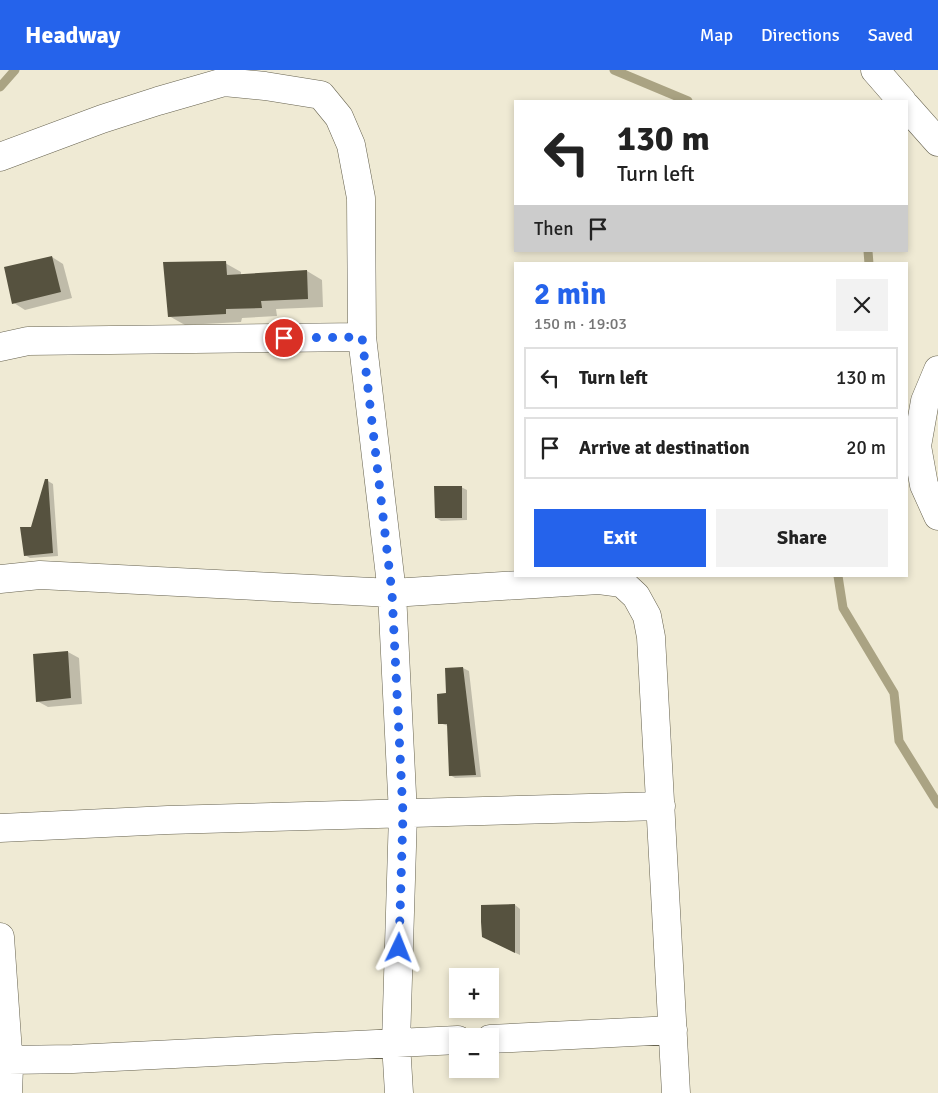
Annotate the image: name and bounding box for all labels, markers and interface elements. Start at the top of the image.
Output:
text: Headway [25,20,121,50]
text: Map [700,24,733,46]
text: Directions [761,24,840,46]
text: Saved [868,24,913,46]
text: 130 m [617,117,710,160]
icon: left [534,120,599,185]
text: Turn left [617,160,695,187]
icon: arrive [584,215,612,243]
text: Then [534,217,574,241]
text: 2 min [534,276,606,313]
button: close [836,279,888,331]
text: 150 m · 19:03 [534,314,627,334]
pin [263,317,305,359]
icon: arrive [270,324,298,352]
icon: left [536,364,564,392]
text: Turn left [579,366,648,390]
text: 130 m [836,366,886,390]
icon: arrive [536,434,564,462]
text: Arrive at destination [579,436,750,460]
text: 20 m [846,436,886,460]
button: Exit [534,509,706,567]
button: Share [716,509,888,567]
position arrow [372,921,424,973]
map controls [449,968,499,1078]
button: + [449,968,499,1018]
button: − [449,1028,499,1078]

